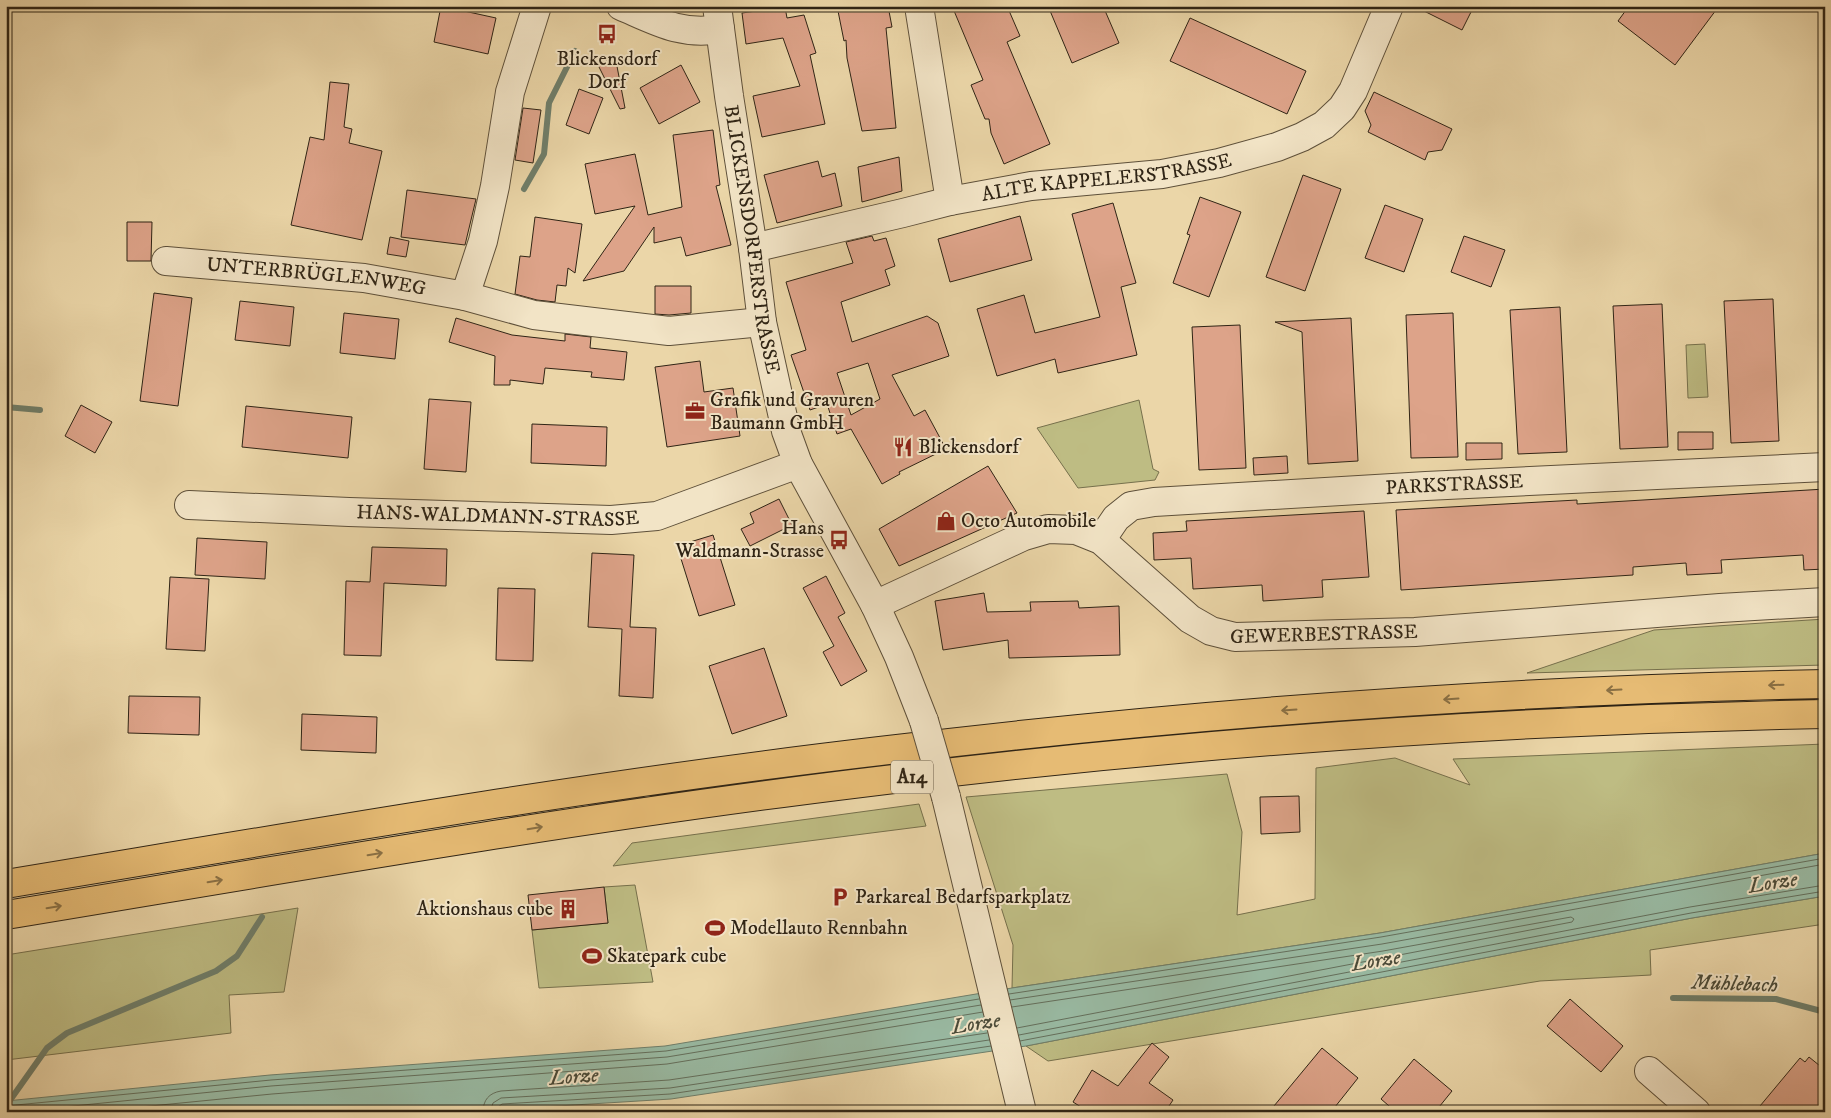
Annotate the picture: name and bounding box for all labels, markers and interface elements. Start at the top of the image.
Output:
bus stop icon: Blickensdorf Dorf [596,23,618,45]
place label: Blickensdorf Dorf [557,47,661,95]
street label: BLICKENSDORFERSTRASSE [718,103,786,376]
street label: ALTE KAPPELERSTRASSE [979,148,1235,207]
street label: UNTERBRÜGLENWEG [205,252,428,301]
place label: Grafik und Gravuren Baumann GmbH [710,388,875,436]
office icon: Grafik und Gravuren Baumann GmbH [684,400,706,422]
place label: Blickensdorf [918,435,1023,460]
restaurant icon: Blickensdorf [892,436,914,458]
street label: PARKSTRASSE [1385,469,1524,501]
street label: HANS-WALDMANN-STRASSE [356,500,640,533]
place label: Octo Automobile [961,509,1096,534]
shop icon: Octo Automobile [935,510,957,532]
place label: Hans Waldmann-Strasse [674,516,824,564]
bus stop icon: Hans Waldmann-Strasse [828,529,850,551]
street label: GEWERBESTRASSE [1230,619,1418,650]
one-way arrow [1768,680,1784,689]
one-way arrow [1606,686,1622,695]
one-way arrow [1444,695,1460,704]
one-way arrow [1282,706,1298,715]
road number: A14 [891,760,933,794]
one-way arrow [527,823,543,833]
one-way arrow [367,849,383,859]
water label: Lorze [1746,866,1800,900]
one-way arrow [206,875,222,885]
place label: Parkareal Bedarfsparkplatz [855,885,1071,910]
parking icon: Parkareal Bedarfsparkplatz [829,886,851,908]
place label: Aktionshaus cube [417,897,553,922]
building icon: Aktionshaus cube [557,898,579,920]
one-way arrow [46,902,62,912]
place label: Modellauto Rennbahn [730,916,908,941]
sports icon: Modellauto Rennbahn [704,917,726,939]
place label: Skatepark cube [607,944,727,969]
water label: Lorze [1349,944,1403,978]
sports icon: Skatepark cube [581,945,603,967]
water label: Mühlebach [1689,969,1779,998]
water label: Lorze [949,1007,1003,1041]
water label: Lorze [548,1062,600,1092]

